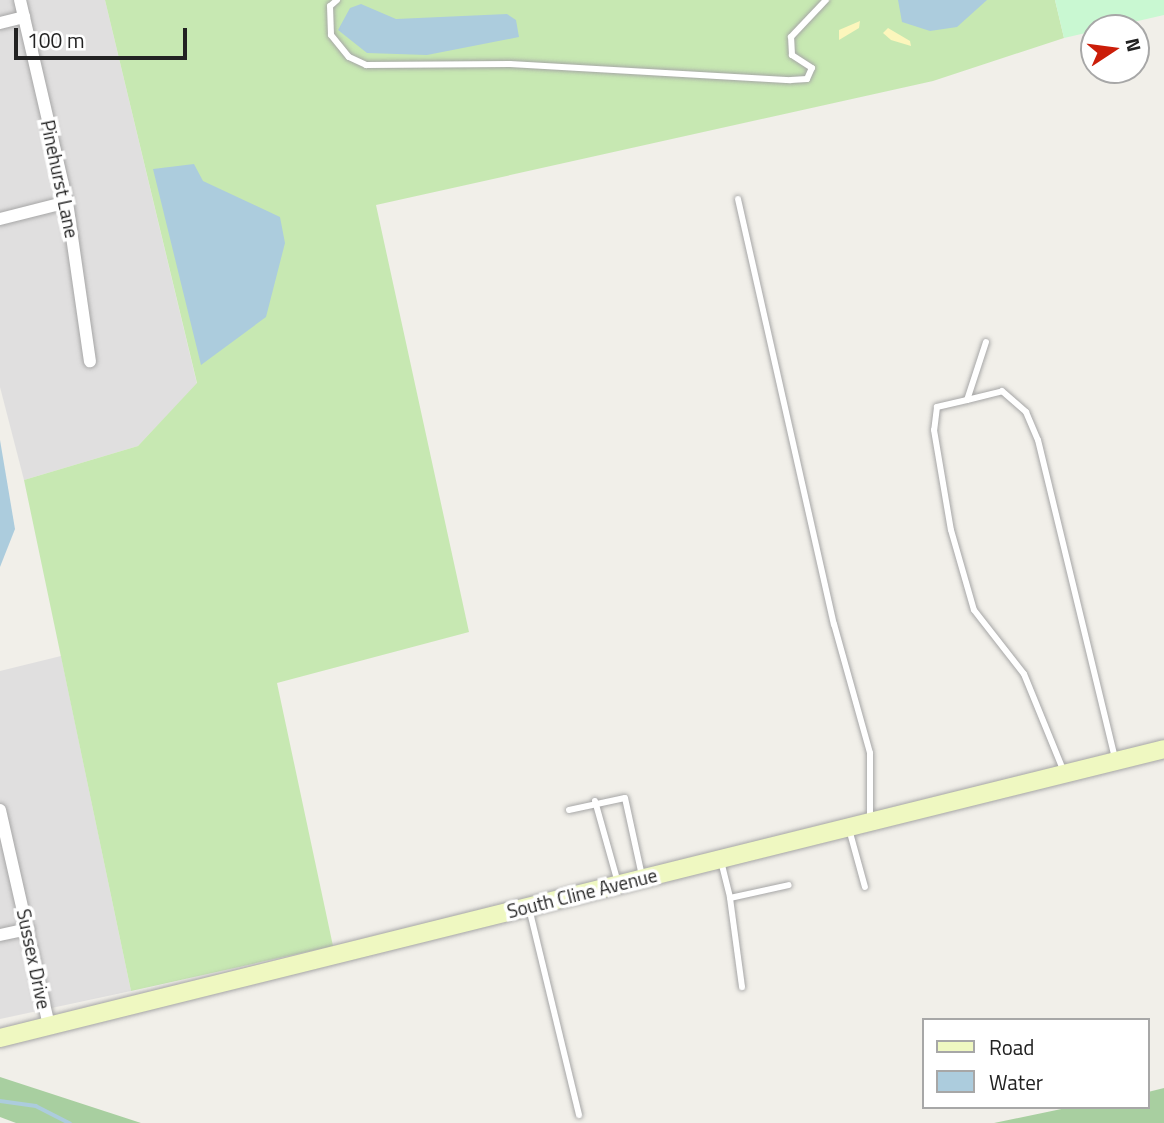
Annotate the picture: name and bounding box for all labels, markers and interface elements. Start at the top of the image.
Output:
scale bar [18,14,191,58]
north arrow [1080,14,1150,84]
text: 100 m [27,24,84,56]
text: N [1118,35,1150,54]
street label: Pinehurst Lane [36,118,84,240]
street label: South Cline Avenue [505,863,659,923]
street label: Sussex Drive [12,907,56,1011]
legend [922,1018,1150,1109]
text: Road [989,1031,1034,1063]
text: Water [989,1066,1043,1098]

